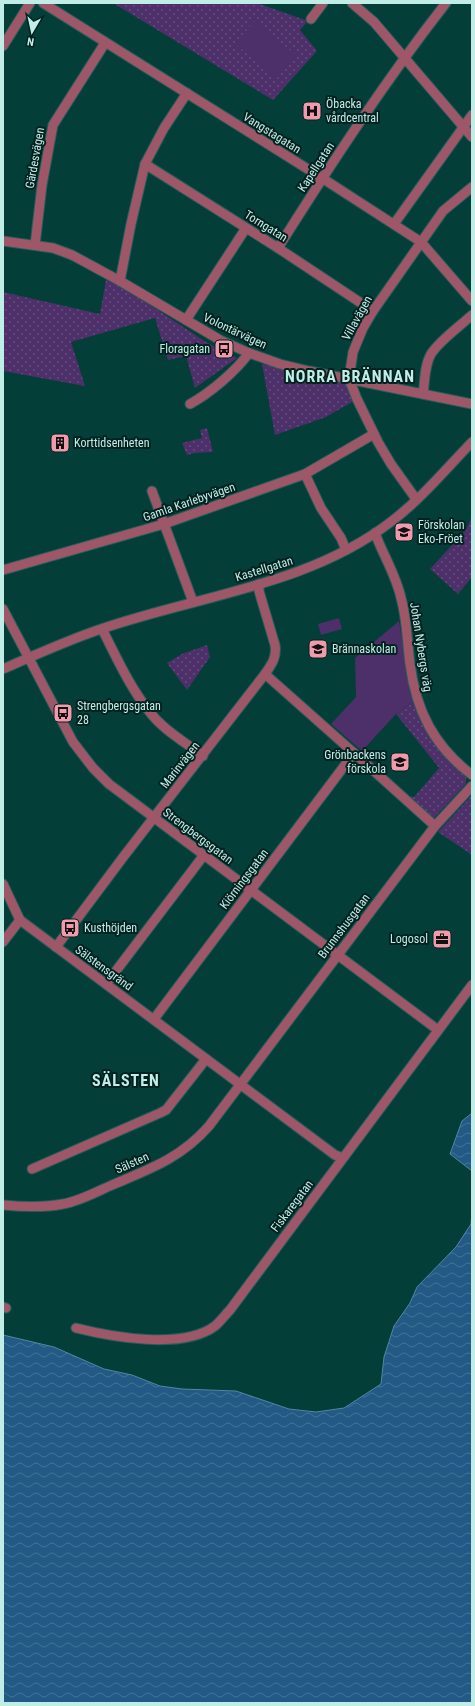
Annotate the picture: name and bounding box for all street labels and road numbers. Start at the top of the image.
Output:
street label: Vangstagatan [241,110,304,156]
street label: Gärdesvägen [23,126,47,190]
street label: Kapellgatan [295,139,337,194]
street label: Torngatan [242,207,290,245]
street label: Villavägen [339,293,375,343]
street label: Volontärvägen [201,310,269,352]
street label: Gamla Karlebyvägen [141,480,237,524]
street label: Kastellgatan [234,554,295,584]
street label: Johan Nybergs väg [407,601,435,693]
street label: Marinvägen [157,739,203,791]
street label: Strengbergsgatan [160,805,236,867]
street label: Kiörningsgatan [217,846,271,912]
street label: Brunnshusgatan [315,891,373,961]
street label: Sälstensgränd [73,942,135,994]
street label: Sälsten [113,1149,151,1177]
street label: Fiskaregatan [268,1177,316,1235]

